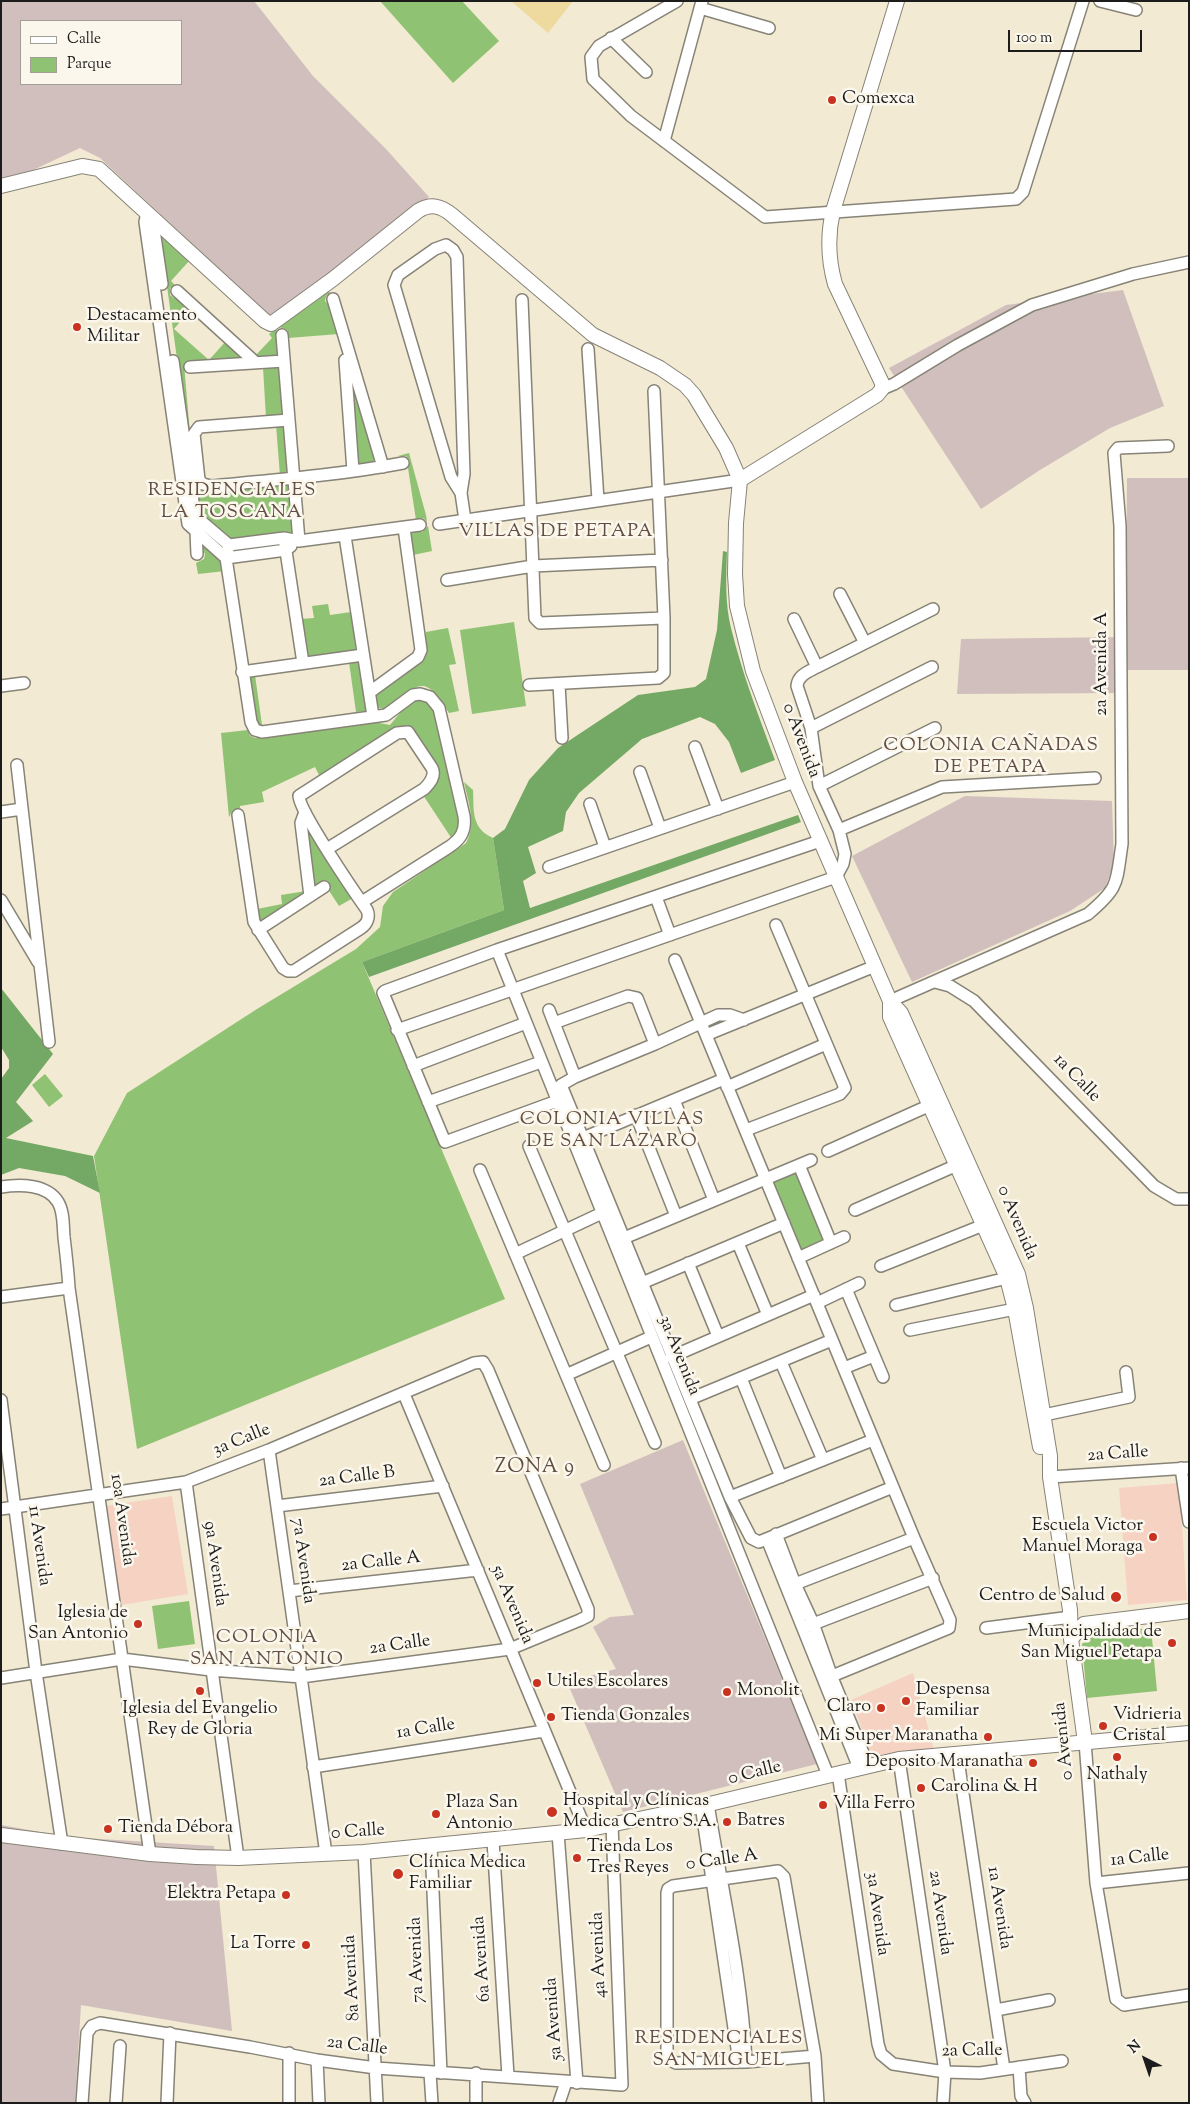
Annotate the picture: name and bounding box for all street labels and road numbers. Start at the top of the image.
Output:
street label: 2a Avenida A [1092,612,1114,716]
street label: 0 Avenida [776,701,824,781]
street label: 1a Calle [1048,1050,1104,1108]
street label: 0 Avenida [991,1183,1041,1263]
street label: 3a Avenida [652,1313,704,1399]
street label: 3a Calle [210,1420,274,1462]
street label: 2a Calle [1087,1442,1149,1468]
street label: 2a Calle B [318,1463,396,1493]
street label: 10a Avenida [104,1473,138,1567]
street label: 11 Avenida [22,1504,54,1588]
street label: 7a Avenida [285,1517,319,1605]
street label: 9a Avenida [197,1520,231,1608]
street label: 2a Calle A [340,1548,422,1578]
street label: 5a Avenida [485,1562,537,1648]
street label: 2a Calle [368,1631,432,1661]
street label: 0 Avenida [1050,1701,1080,1781]
street label: 1a Calle [395,1715,457,1745]
street label: 0 Calle [726,1757,784,1791]
street label: 0 Calle [330,1820,386,1846]
street label: 0 Calle A [685,1845,759,1877]
street label: 1a Calle [1110,1845,1170,1873]
street label: 1a Avenida [981,1865,1015,1951]
street label: 2a Avenida [922,1869,956,1957]
street label: 3a Avenida [859,1871,893,1957]
street label: 4a Avenida [588,1912,612,1998]
street label: 6a Avenida [469,1915,497,2003]
street label: 7a Avenida [406,1917,430,2003]
street label: 8a Avenida [340,1934,366,2022]
street label: 5a Avenida [541,1977,569,2061]
street label: 2a Calle [325,2033,389,2061]
street label: 2a Calle [941,2041,1003,2063]

